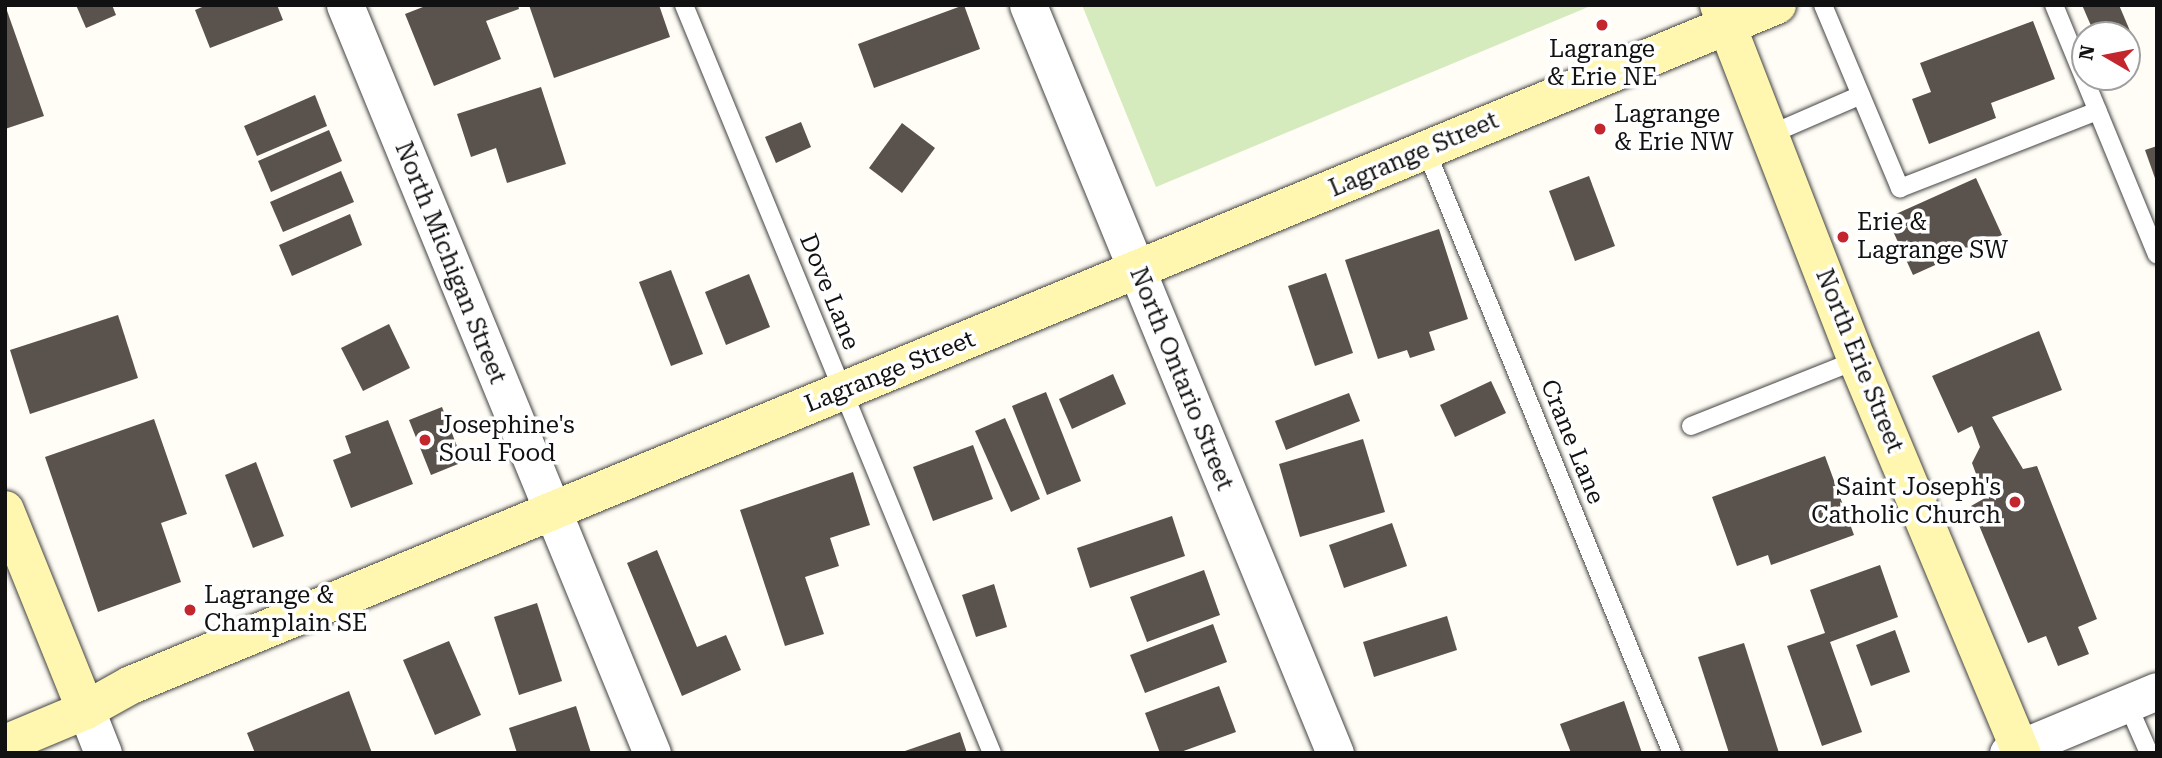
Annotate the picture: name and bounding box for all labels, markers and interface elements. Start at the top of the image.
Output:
marker: Lagrange & Erie NE [1594,17,1610,33]
north arrow [2071,21,2141,91]
place label: Lagrange & Erie NE [1547,36,1657,92]
text: N [2074,43,2099,62]
place label: Lagrange & Erie NW [1614,101,1734,157]
street label: Lagrange Street [1325,106,1503,204]
marker: Lagrange & Erie NW [1592,121,1608,137]
street label: North Michigan Street [388,138,512,388]
place label: Erie & Lagrange SW [1857,209,2008,265]
marker: Erie & Lagrange SW [1835,229,1851,245]
street label: Dove Lane [793,230,865,354]
street label: North Ontario Street [1123,263,1239,495]
street label: North Erie Street [1809,265,1909,457]
street label: Lagrange Street [801,325,979,419]
street label: Crane Lane [1534,376,1610,508]
place label: Josephine's Soul Food [439,412,575,468]
marker: Josephine's Soul Food [417,432,433,448]
place label: Saint Joseph's Catholic Church [1811,474,2001,530]
marker: Saint Joseph's Catholic Church [2007,494,2023,510]
place label: Lagrange & Champlain SE [204,582,367,638]
marker: Lagrange & Champlain SE [182,602,198,618]

